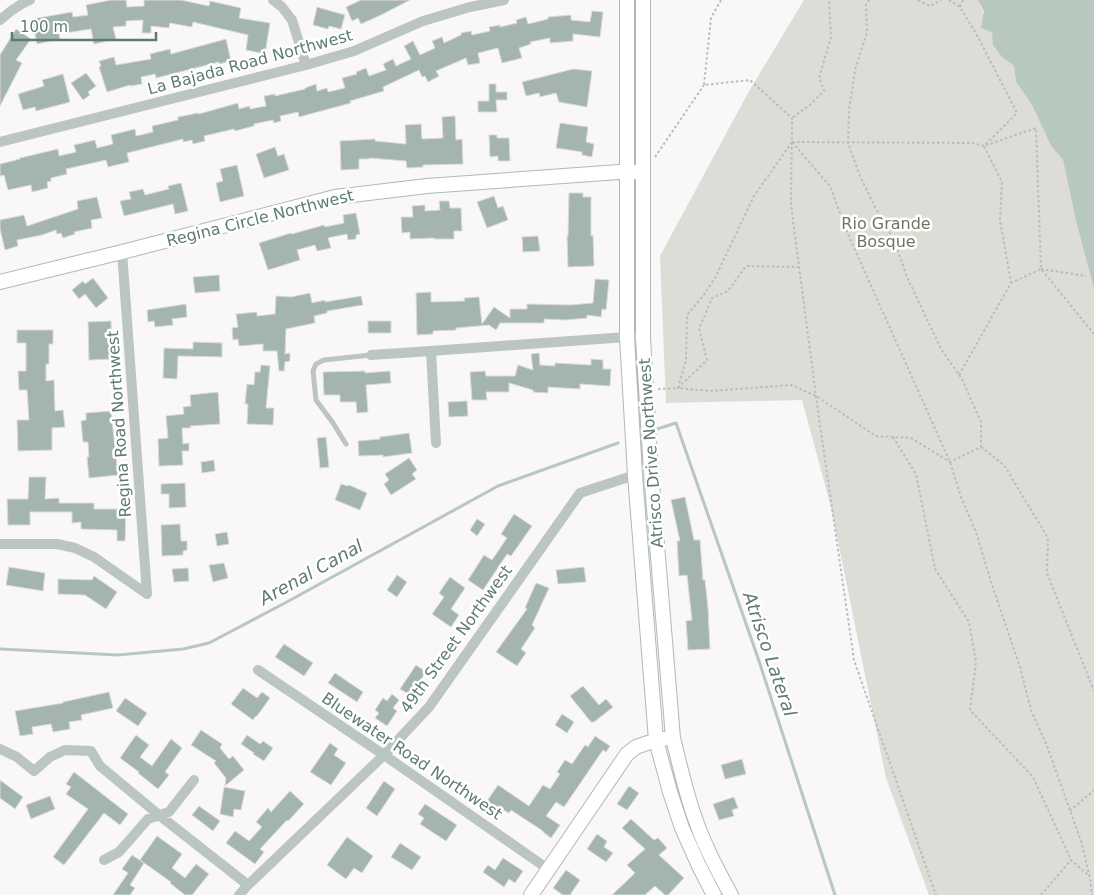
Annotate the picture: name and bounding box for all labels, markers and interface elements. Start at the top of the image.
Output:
scale bar [12,10,156,42]
text: 100 m [20,18,68,36]
street label: La Bajada Road Northwest [145,25,355,99]
street label: Regina Circle Northwest [164,186,356,250]
park label: Rio Grande Bosque [841,214,931,251]
street label: Regina Road Northwest [103,330,135,518]
street label: Atrisco Drive Northwest [635,358,667,548]
water label: Arenal Canal [255,535,366,610]
street label: 49th Street Northwest [396,561,516,717]
water label: Atrisco Lateral [739,588,801,719]
street label: Bluewater Road Northwest [318,688,506,824]

